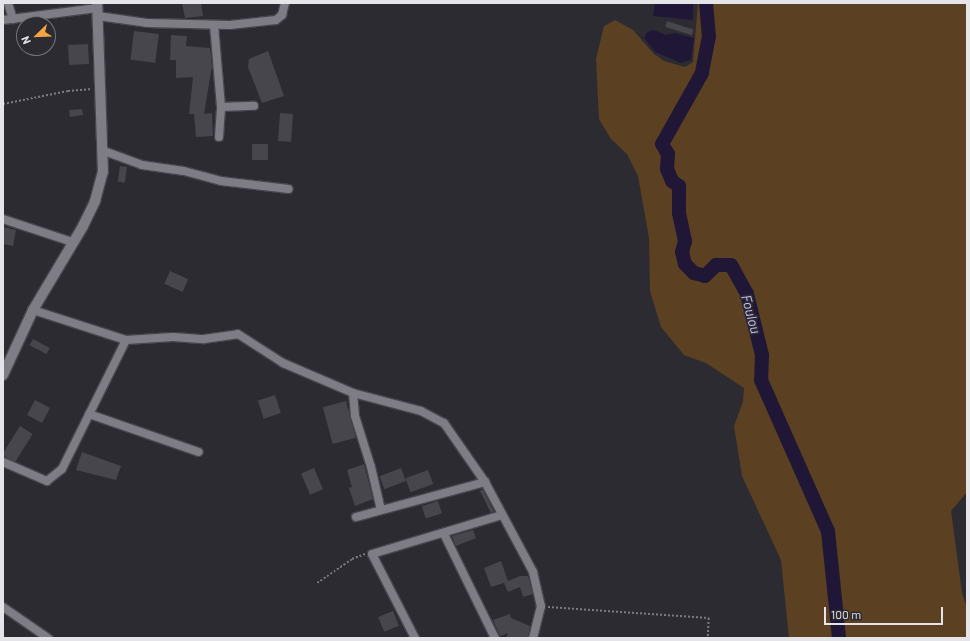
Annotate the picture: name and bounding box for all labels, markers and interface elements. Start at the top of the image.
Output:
north arrow [16,16,56,56]
text: N [18,35,33,46]
water label: Foulou [738,293,764,335]
scale bar [826,599,945,625]
text: 100 m [831,607,861,621]

